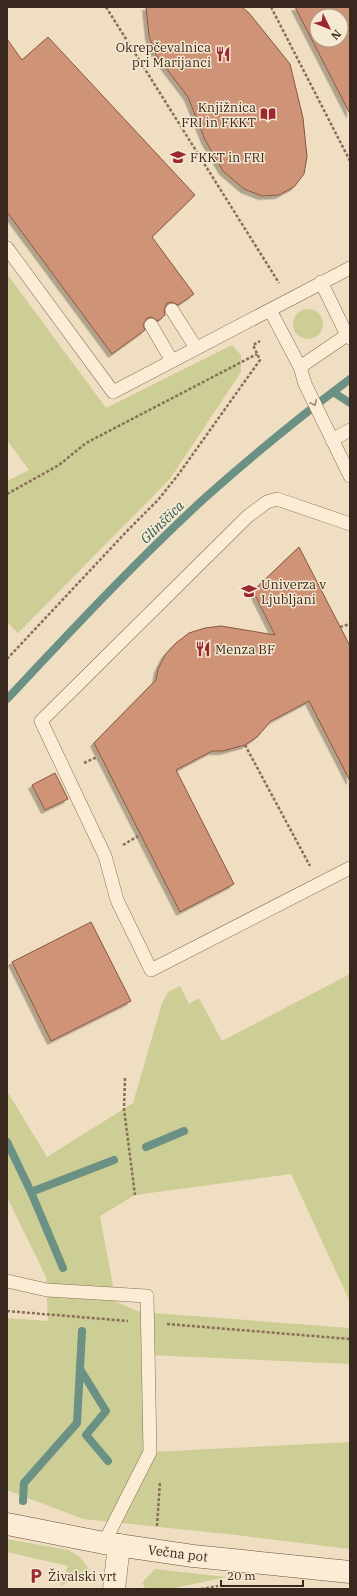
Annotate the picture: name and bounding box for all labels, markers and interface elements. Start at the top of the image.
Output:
north arrow [309,8,349,48]
text: N [328,27,344,43]
place label: Okrepčevalnica pri Marijanci [116,39,211,71]
restaurant icon: Okrepčevalnica pri Marijanci [214,45,232,63]
place label: Knjižnica FRI in FKKT [181,99,257,131]
library icon: Knjižnica FRI in FKKT [259,105,277,123]
school or university icon: FKKT in FRI [169,148,187,166]
place label: FKKT in FRI [190,149,265,166]
one-way arrow [309,399,317,407]
water label: Glinščica [136,496,188,547]
place label: Univerza v Ljubljani [261,576,326,608]
school or university icon: Univerza v Ljubljani [240,582,258,600]
restaurant icon: Menza BF [194,640,212,658]
place label: Menza BF [215,641,275,658]
street label: Večna pot [147,1541,209,1566]
scale bar [221,1562,303,1588]
parking icon: Živalski vrt [27,1567,45,1585]
place label: Živalski vrt [48,1568,117,1585]
text: 20 m [227,1568,256,1583]

